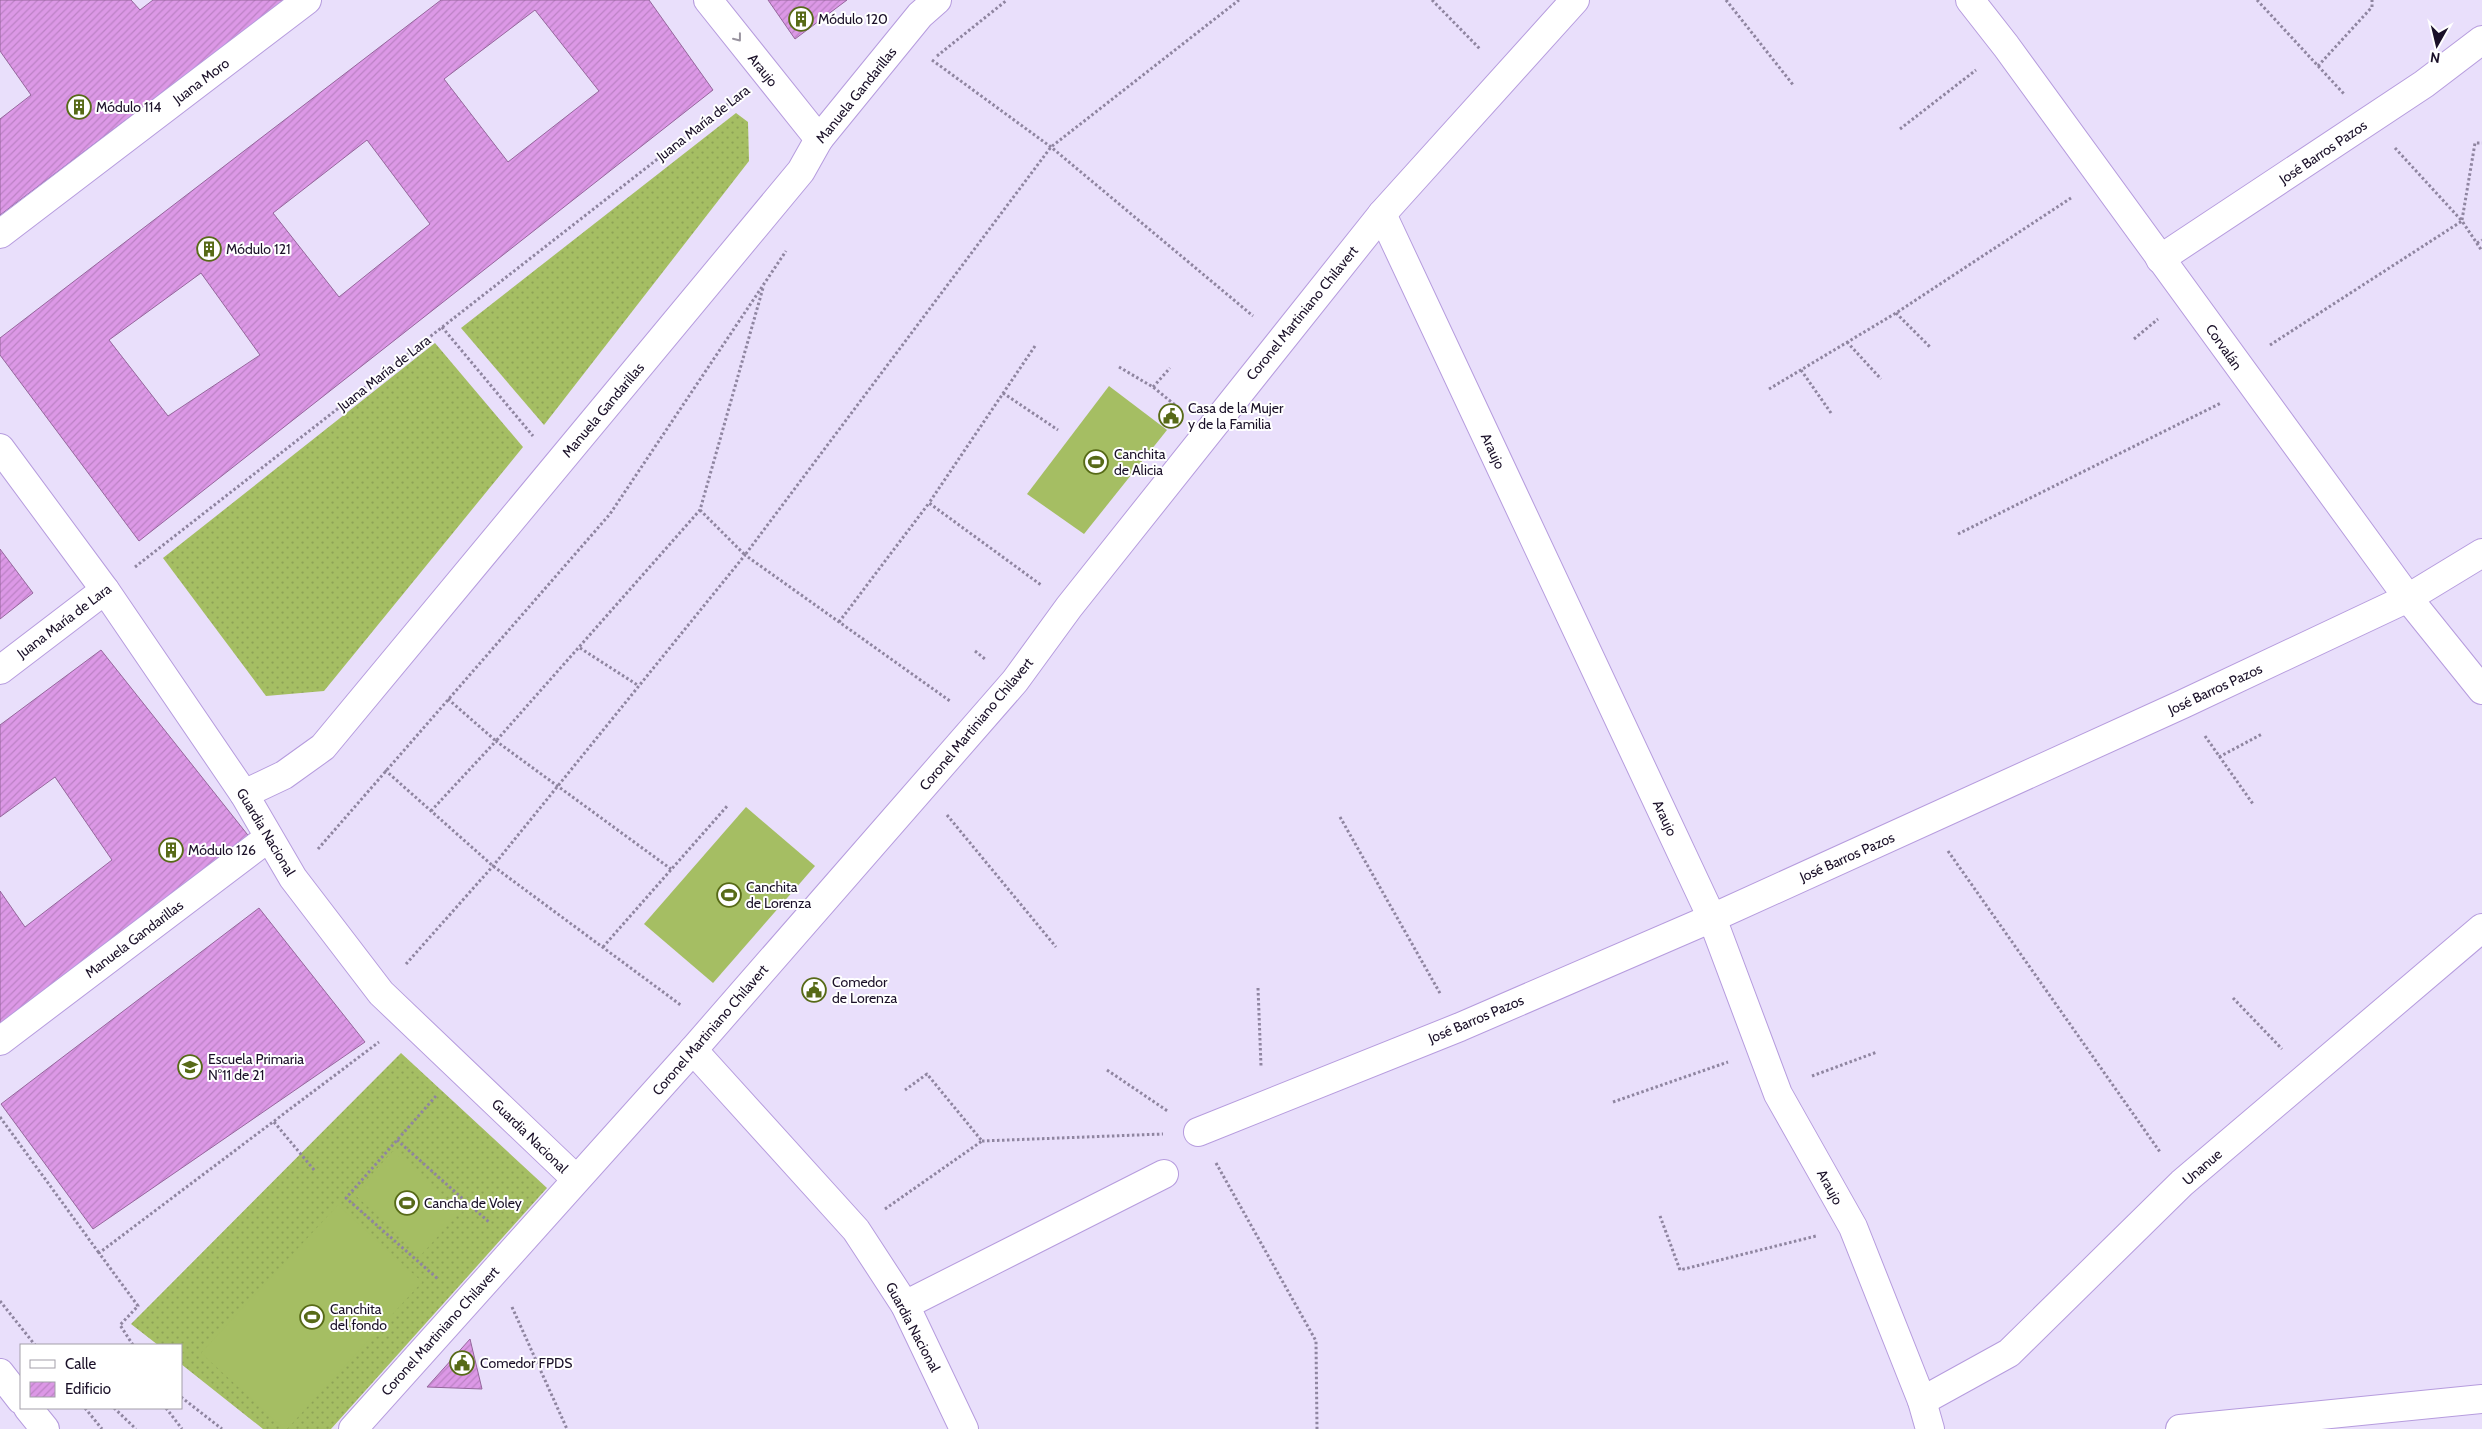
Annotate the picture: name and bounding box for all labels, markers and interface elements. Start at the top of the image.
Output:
building icon: Módulo 120 [788,6,814,32]
place label: Módulo 120 [818,10,888,28]
north arrow [2412,20,2462,70]
one-way arrow [733,32,741,41]
street label: Manuela Gandarillas [812,43,900,147]
text: N [2429,48,2441,67]
street label: Araujo [744,50,782,91]
street label: Juana Moro [168,54,233,109]
street label: Juana María de Lara [652,81,753,166]
building icon: Módulo 114 [66,94,92,120]
place label: Módulo 114 [96,98,161,116]
street label: José Barros Pazos [2275,116,2371,189]
building icon: Módulo 121 [196,236,222,262]
place label: Módulo 121 [226,240,291,258]
street label: Coronel Martiniano Chilavert [1242,242,1362,384]
street label: Corvalán [2202,321,2246,374]
street label: Juana María de Lara [333,331,434,416]
street label: Manuela Gandarillas [558,359,648,461]
place label: Casa de la Mujer y de la Familia [1188,399,1284,433]
public building icon: Casa de la Mujer y de la Familia [1158,403,1184,429]
street label: Araujo [1477,430,1509,472]
place label: Canchita de Alicia [1114,445,1166,479]
sports icon: Canchita de Alicia [1083,449,1109,475]
street label: Juana María de Lara [13,580,115,663]
street label: Coronel Martiniano Chilavert [915,654,1037,794]
street label: José Barros Pazos [2164,659,2265,719]
street label: Guardia Nacional [233,785,300,880]
street label: Araujo [1649,797,1681,839]
street label: José Barros Pazos [1796,828,1897,886]
building icon: Módulo 126 [158,837,184,863]
place label: Módulo 126 [188,841,256,859]
place label: Canchita de Lorenza [746,878,811,912]
sports icon: Canchita de Lorenza [716,882,742,908]
street label: Manuela Gandarillas [81,896,187,982]
street label: Coronel Martiniano Chilavert [648,961,772,1099]
place label: Comedor de Lorenza [832,973,897,1007]
public building icon: Comedor de Lorenza [801,977,827,1003]
street label: José Barros Pazos [1425,991,1527,1048]
place label: Escuela Primaria N°11 de 21 [208,1050,304,1084]
school or university icon: Escuela Primaria N°11 de 21 [177,1054,203,1080]
street label: Guardia Nacional [488,1095,573,1178]
street label: Unanue [2178,1145,2226,1189]
street label: Araujo [1813,1166,1847,1208]
sports icon: Cancha de Voley [394,1190,420,1216]
place label: Cancha de Voley [424,1194,522,1212]
street label: Coronel Martiniano Chilavert [377,1262,503,1399]
street label: Guardia Nacional [882,1279,945,1376]
place label: Canchita del fondo [330,1300,387,1334]
sports icon: Canchita del fondo [299,1304,325,1330]
legend [20,1344,182,1409]
public building icon: Comedor FPDS [449,1350,475,1376]
place label: Comedor FPDS [480,1354,572,1372]
text: Calle [65,1355,96,1373]
text: Edificio [65,1380,111,1398]

